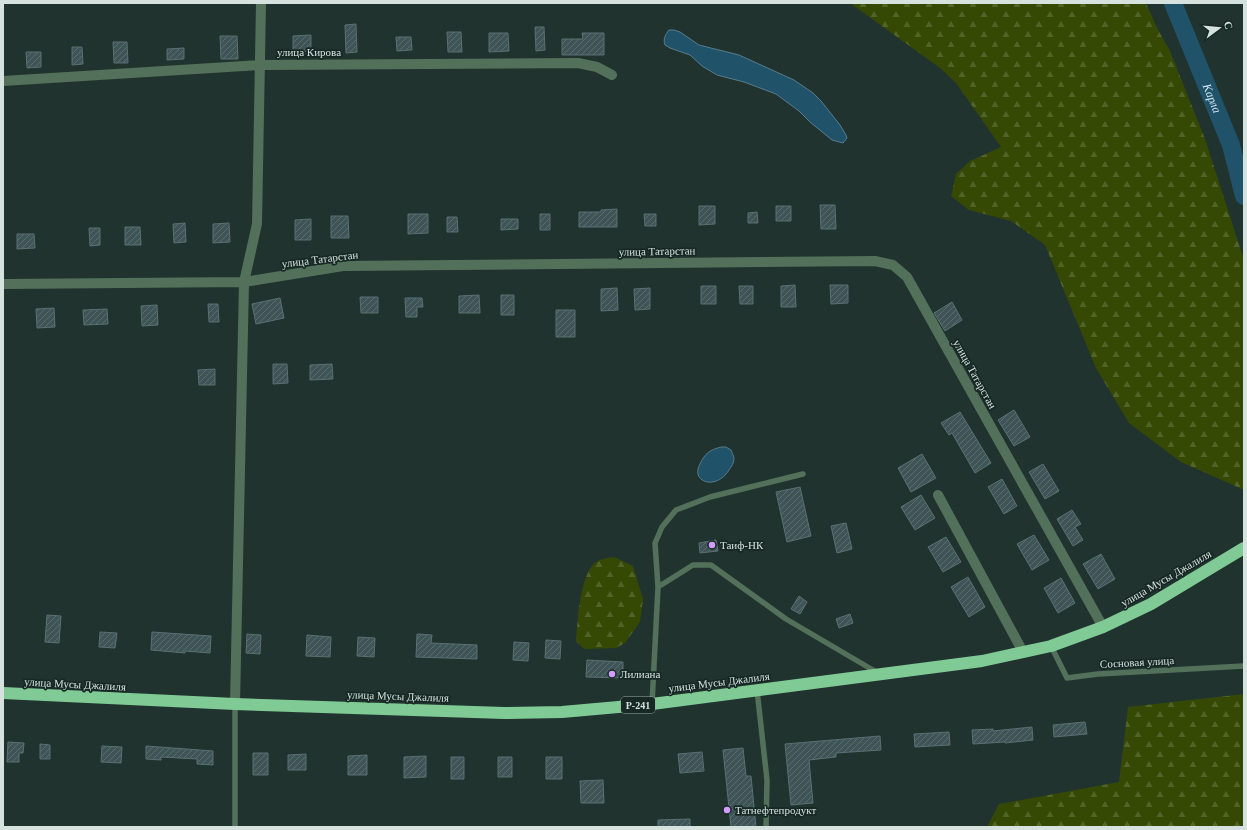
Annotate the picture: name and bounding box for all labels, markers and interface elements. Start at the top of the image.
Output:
north arrow [1199,8,1239,48]
text: С [1222,20,1235,31]
street label: улица Кирова [277,46,341,58]
water label: Карла [1199,80,1224,115]
street label: улица Татарстан [618,244,696,258]
street label: улица Татарстан [281,248,359,270]
street label: улица Татарстан [951,337,999,411]
place label: Таиф-НК [720,539,764,551]
marker: Таиф-НК [707,540,717,550]
street label: улица Мусы Джалиля [1119,547,1213,609]
street label: Сосновая улица [1100,654,1175,670]
place label: Лилиана [620,668,660,680]
marker: Лилиана [607,669,617,679]
street label: улица Мусы Джалиля [668,670,770,694]
street label: улица Мусы Джалиля [24,675,126,693]
street label: улица Мусы Джалиля [347,688,449,704]
road number: Р-241 [621,697,655,713]
place label: Татнефтепродукт [735,804,816,816]
marker: Татнефтепродукт [722,805,732,815]

